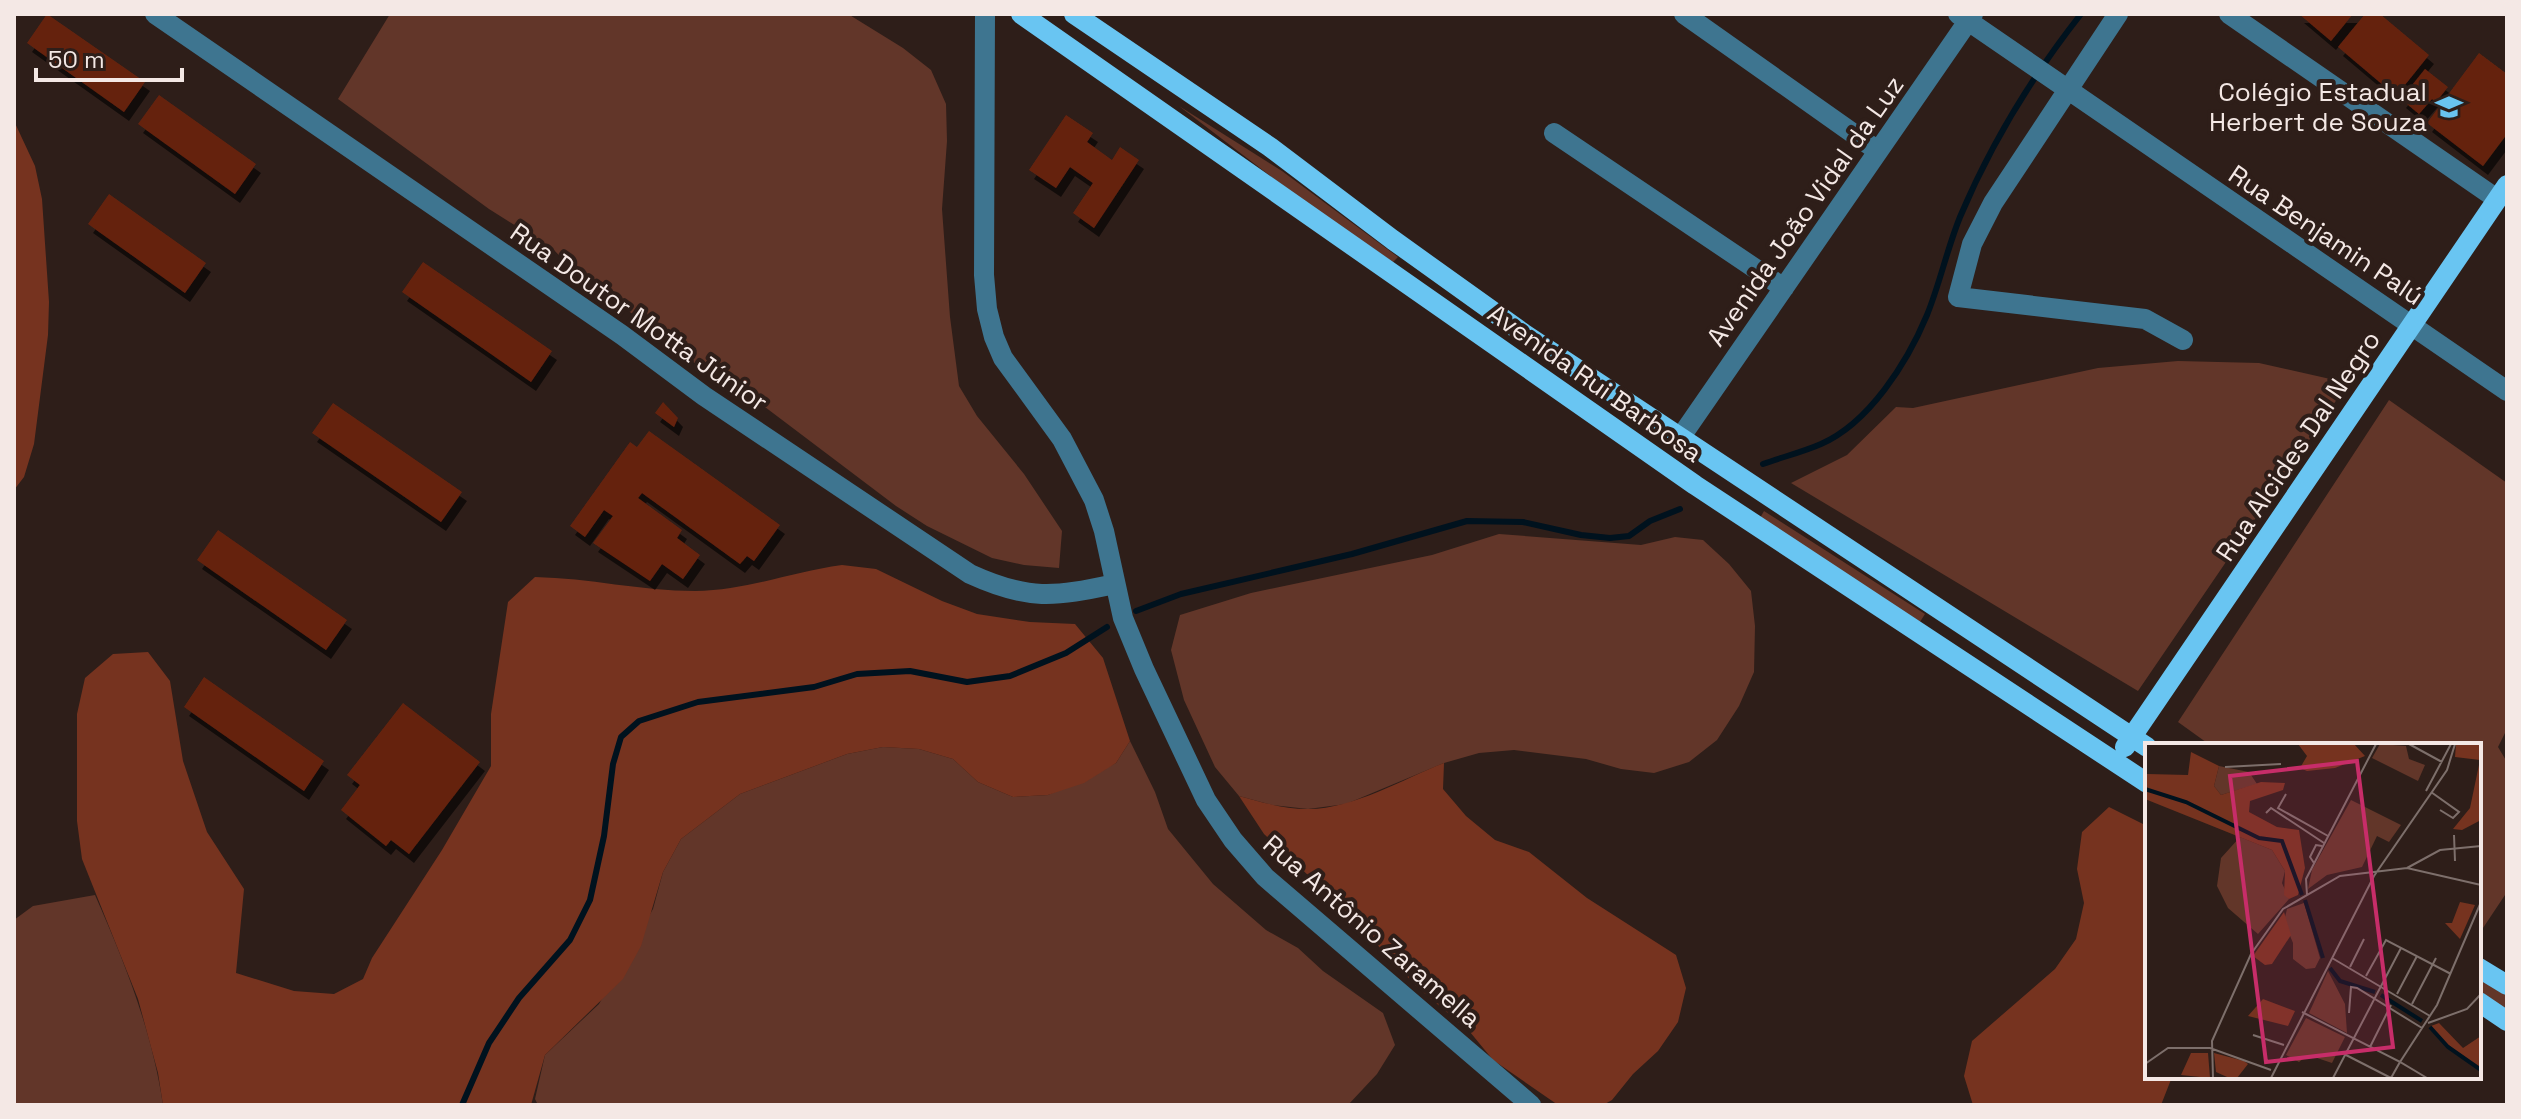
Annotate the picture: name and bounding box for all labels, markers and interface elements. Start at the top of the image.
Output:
scale bar [36,32,182,82]
text: 50 m [48,44,105,75]
street label: Avenida João Vidal da Luz [1699,69,1911,353]
place label: Colégio Estadual Herbert de Souza [2209,75,2427,139]
school or university icon: Colégio Estadual Herbert de Souza [2434,92,2464,122]
street label: Rua Benjamin Palú [2222,157,2430,313]
street label: Rua Doutor Motta Júnior [504,215,774,419]
street label: Avenida Rui Barbosa [1481,296,1709,470]
street label: Rua Alcides Dal Negro [2208,324,2388,568]
inset map [2145,743,2481,1079]
street label: Rua Antônio Zaramella [1256,827,1488,1035]

